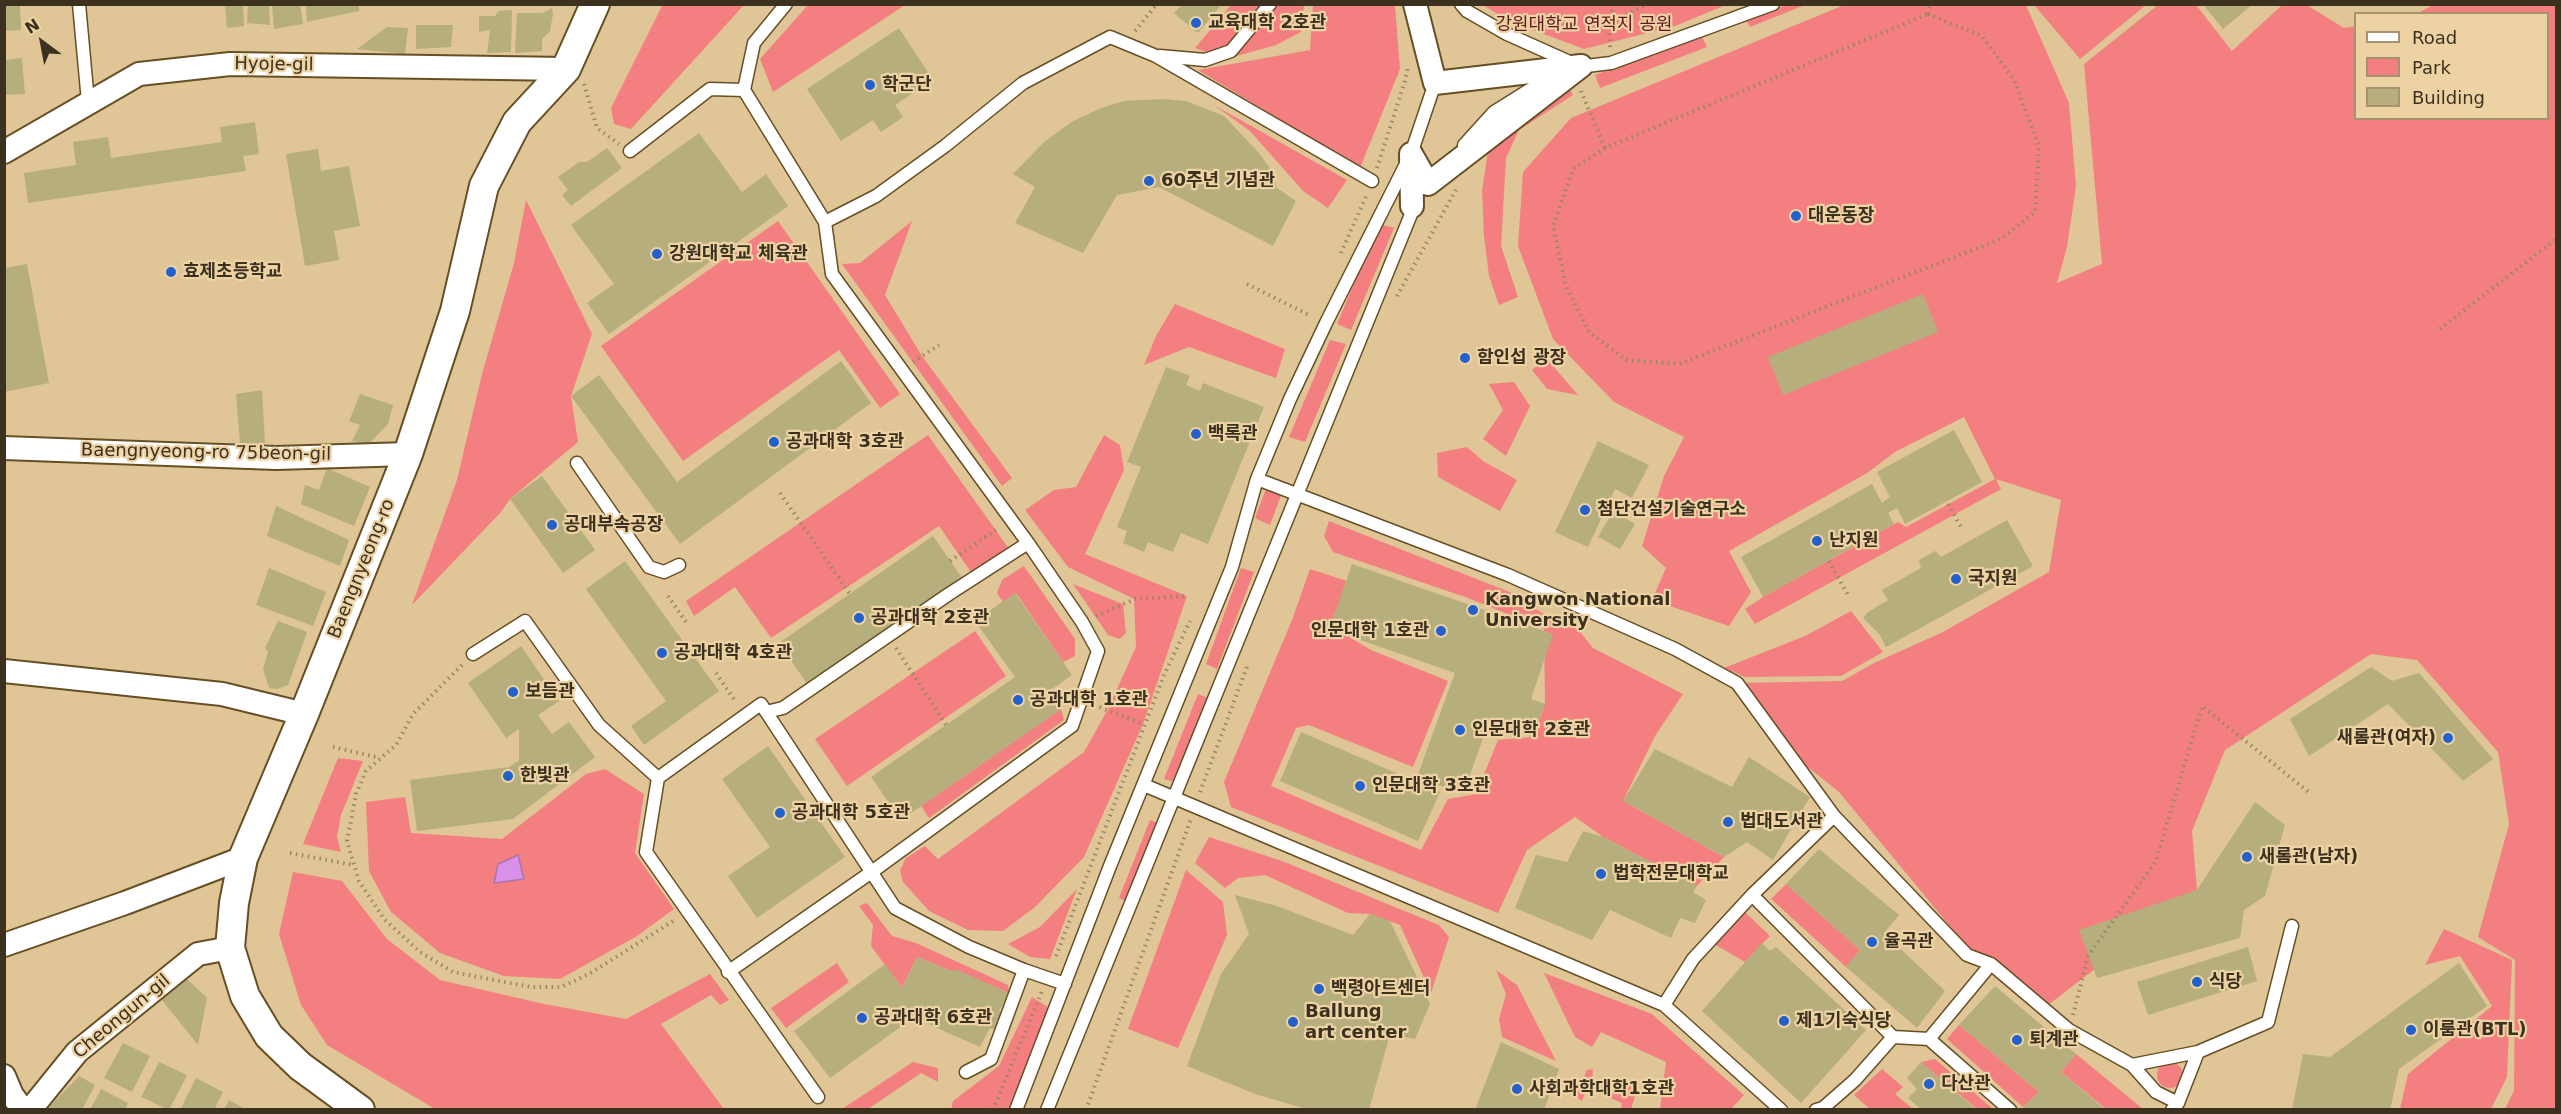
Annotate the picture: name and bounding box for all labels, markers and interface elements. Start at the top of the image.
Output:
north arrow [12,12,72,72]
place label: 교육대학 2호관 [1208,12,1326,34]
legend [2354,12,2549,120]
park label: 강원대학교 연적지 공원 [1495,14,1673,36]
text: N [21,15,43,38]
marker: 교육대학 2호관 [1189,16,1203,30]
text: Road [2412,27,2457,48]
street label: Hyoje-gil [234,54,314,76]
text: Park [2412,57,2451,78]
place label: 학군단 [882,74,932,96]
marker: 학군단 [863,78,877,92]
text: Building [2412,87,2485,108]
place label: 60주년 기념관 [1161,170,1275,192]
marker: 60주년 기념관 [1142,174,1156,188]
place label: 대운동장 [1808,205,1874,227]
marker: 대운동장 [1789,209,1803,223]
place label: 강원대학교 체육관 [669,243,808,265]
marker: 강원대학교 체육관 [650,247,664,261]
place label: 효제초등학교 [183,261,282,283]
marker: 효제초등학교 [164,265,178,279]
place label: 함인섭 광장 [1477,347,1566,369]
marker: 함인섭 광장 [1458,351,1472,365]
place label: 백록관 [1208,423,1258,445]
marker: 백록관 [1189,427,1203,441]
place label: 공과대학 3호관 [786,431,904,453]
marker: 공과대학 3호관 [767,435,781,449]
street label: Baengnyeong-ro 75beon-gil [81,440,331,466]
street label: Baengnyeong-ro [324,496,400,642]
place label: 첨단건설기술연구소 [1597,499,1746,521]
marker: 첨단건설기술연구소 [1578,503,1592,517]
place label: 공대부속공장 [564,514,663,536]
marker: 공대부속공장 [545,518,559,532]
place label: 난지원 [1829,530,1879,552]
marker: 난지원 [1810,534,1824,548]
place label: 국지원 [1968,568,2018,590]
marker: 국지원 [1949,572,1963,586]
place label: Kangwon National University [1485,589,1670,632]
marker: Kangwon National University [1466,603,1480,617]
place label: 공과대학 2호관 [871,607,989,629]
marker: 공과대학 2호관 [852,611,866,625]
place label: 인문대학 1호관 [1311,620,1429,642]
marker: 인문대학 1호관 [1434,624,1448,638]
place label: 공과대학 4호관 [674,642,792,664]
marker: 공과대학 4호관 [655,646,669,660]
place label: 보듬관 [525,681,575,703]
marker: 보듬관 [506,685,520,699]
place label: 공과대학 1호관 [1030,689,1148,711]
marker: 공과대학 1호관 [1011,693,1025,707]
place label: 인문대학 2호관 [1472,719,1590,741]
marker: 인문대학 2호관 [1453,723,1467,737]
place label: 새롬관(여자) [2337,727,2436,749]
marker: 새롬관(여자) [2441,731,2455,745]
place label: 한빛관 [520,765,570,787]
marker: 한빛관 [501,769,515,783]
place label: 인문대학 3호관 [1372,775,1490,797]
marker: 인문대학 3호관 [1353,779,1367,793]
place label: 공과대학 5호관 [792,802,910,824]
marker: 공과대학 5호관 [773,806,787,820]
place label: 법대도서관 [1740,811,1823,833]
marker: 법대도서관 [1721,815,1735,829]
place label: 새롬관(남자) [2259,846,2358,868]
marker: 새롬관(남자) [2240,850,2254,864]
place label: 법학전문대학교 [1613,863,1729,885]
marker: 법학전문대학교 [1594,867,1608,881]
place label: 율곡관 [1884,931,1934,953]
marker: 율곡관 [1865,935,1879,949]
street label: Cheongun-gil [69,970,175,1064]
place label: 식당 [2209,971,2242,993]
marker: 식당 [2190,975,2204,989]
place label: 백령아트센터 [1331,978,1430,1000]
marker: 백령아트센터 [1312,982,1326,996]
place label: Ballung art center [1305,1001,1406,1044]
place label: 공과대학 6호관 [874,1007,992,1029]
place label: 제1기숙식당 [1796,1010,1891,1032]
marker: 공과대학 6호관 [855,1011,869,1025]
marker: 제1기숙식당 [1777,1014,1791,1028]
marker: Ballung art center [1286,1015,1300,1029]
place label: 이룸관(BTL) [2423,1019,2527,1041]
marker: 이룸관(BTL) [2404,1023,2418,1037]
place label: 퇴계관 [2029,1029,2079,1051]
marker: 퇴계관 [2010,1033,2024,1047]
place label: 다산관 [1941,1073,1991,1095]
marker: 다산관 [1922,1077,1936,1091]
place label: 사회과학대학1호관 [1529,1078,1674,1100]
marker: 사회과학대학1호관 [1510,1082,1524,1096]

